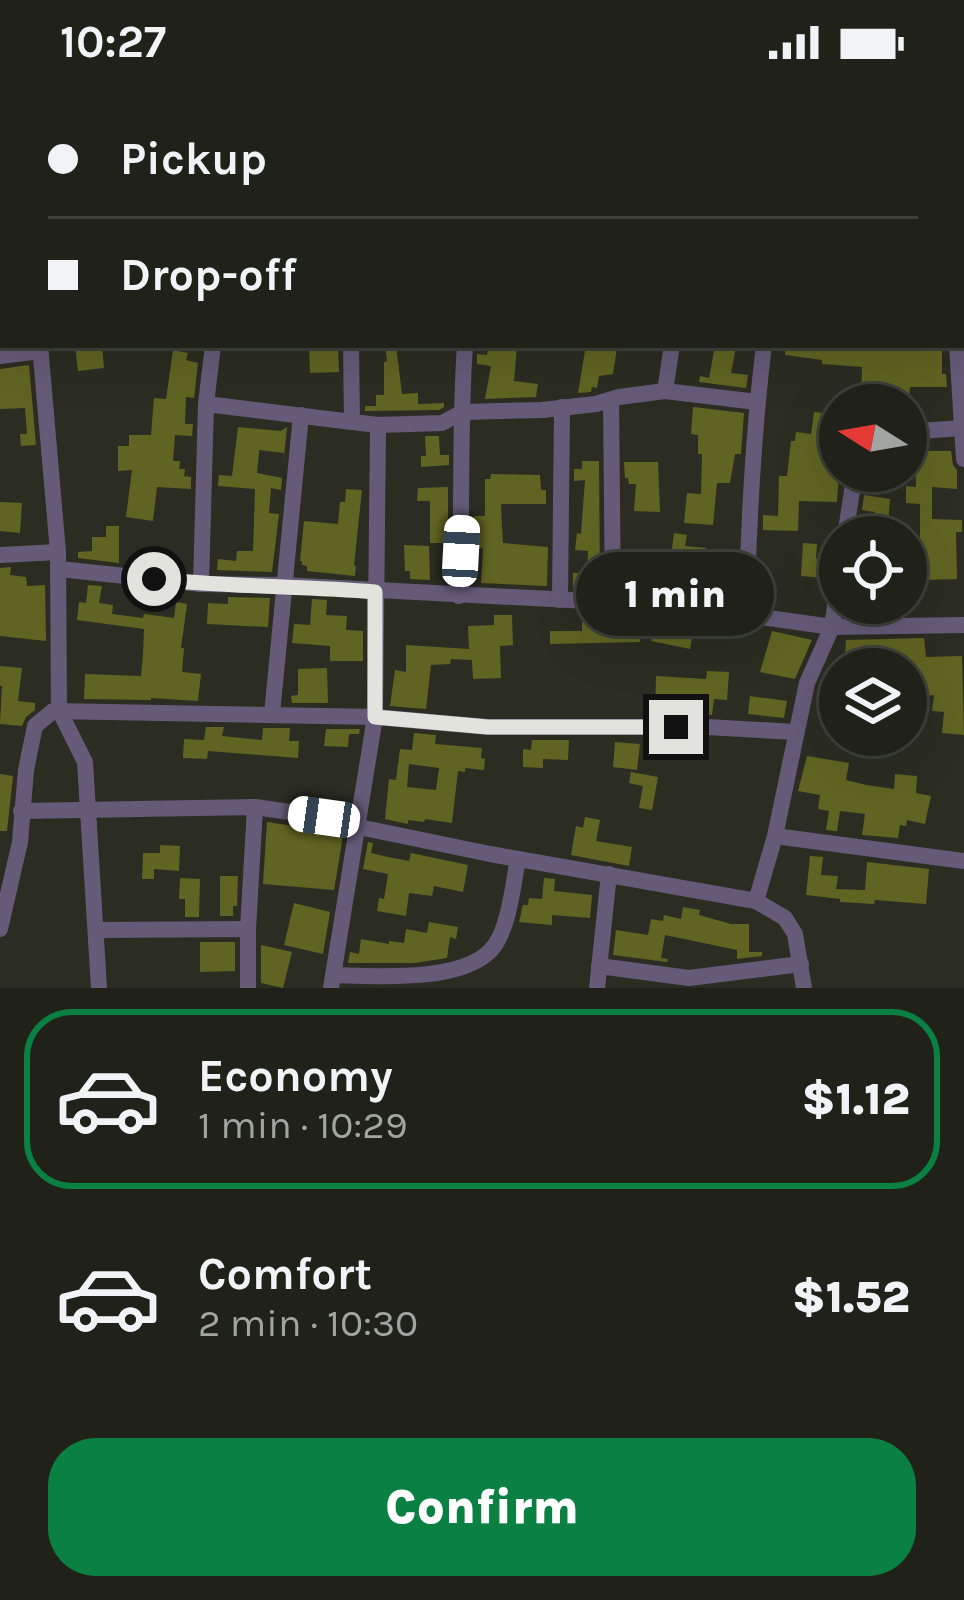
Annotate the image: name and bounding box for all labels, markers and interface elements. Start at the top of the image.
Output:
text: 10:27 [60,16,166,68]
text: Pickup [120,133,267,185]
text: Drop-off [120,249,297,301]
north arrow [819,384,927,492]
map controls [819,384,927,756]
car [441,514,481,588]
button: locate [819,516,927,624]
route start [127,552,181,606]
callout: 1 min [577,553,775,637]
text: 1 min [624,571,726,617]
button: layers [819,648,927,756]
route end [649,700,703,754]
car [286,794,362,840]
icon: car [54,1045,162,1153]
text: Economy [198,1050,393,1102]
text: $1.12 [802,1073,910,1125]
text: 1 min · 10:29 [198,1102,408,1148]
icon: car [54,1243,162,1351]
text: Comfort [198,1248,372,1300]
text: $1.52 [792,1271,910,1323]
text: 2 min · 10:30 [198,1300,418,1346]
button: Confirm [48,1438,916,1576]

